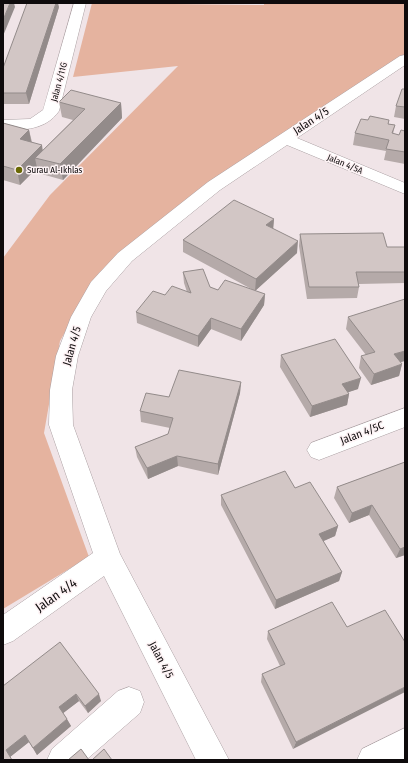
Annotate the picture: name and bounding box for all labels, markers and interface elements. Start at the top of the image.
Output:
street label: Jalan 4/11G [49,61,69,103]
street label: Jalan 4/5 [291,105,331,137]
street label: Jalan 4/5A [326,152,364,176]
marker: Surau Al-Ikhlas [14,165,24,175]
place label: Surau Al-Ikhlas [27,165,83,175]
street label: Jalan 4/5 [60,325,84,367]
street label: Jalan 4/5C [338,419,386,447]
street label: Jalan 4/4 [32,575,80,615]
street label: Jalan 4/5 [146,639,176,681]

